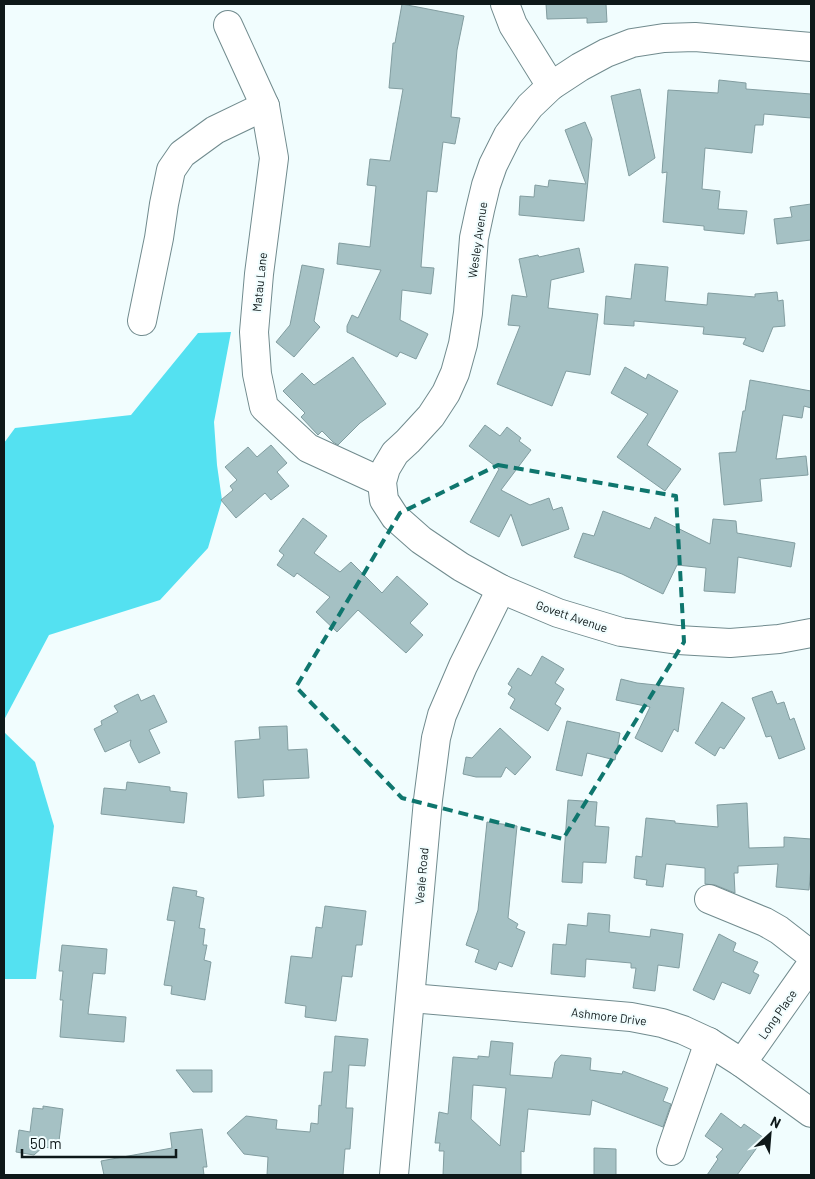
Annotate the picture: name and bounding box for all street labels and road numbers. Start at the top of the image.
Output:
street label: Wesley Avenue [465,201,489,279]
street label: Matau Lane [249,252,269,312]
street label: Govett Avenue [534,597,610,635]
street label: Veale Road [412,847,430,905]
street label: Long Place [755,987,799,1041]
street label: Ashmore Drive [571,1004,647,1028]

